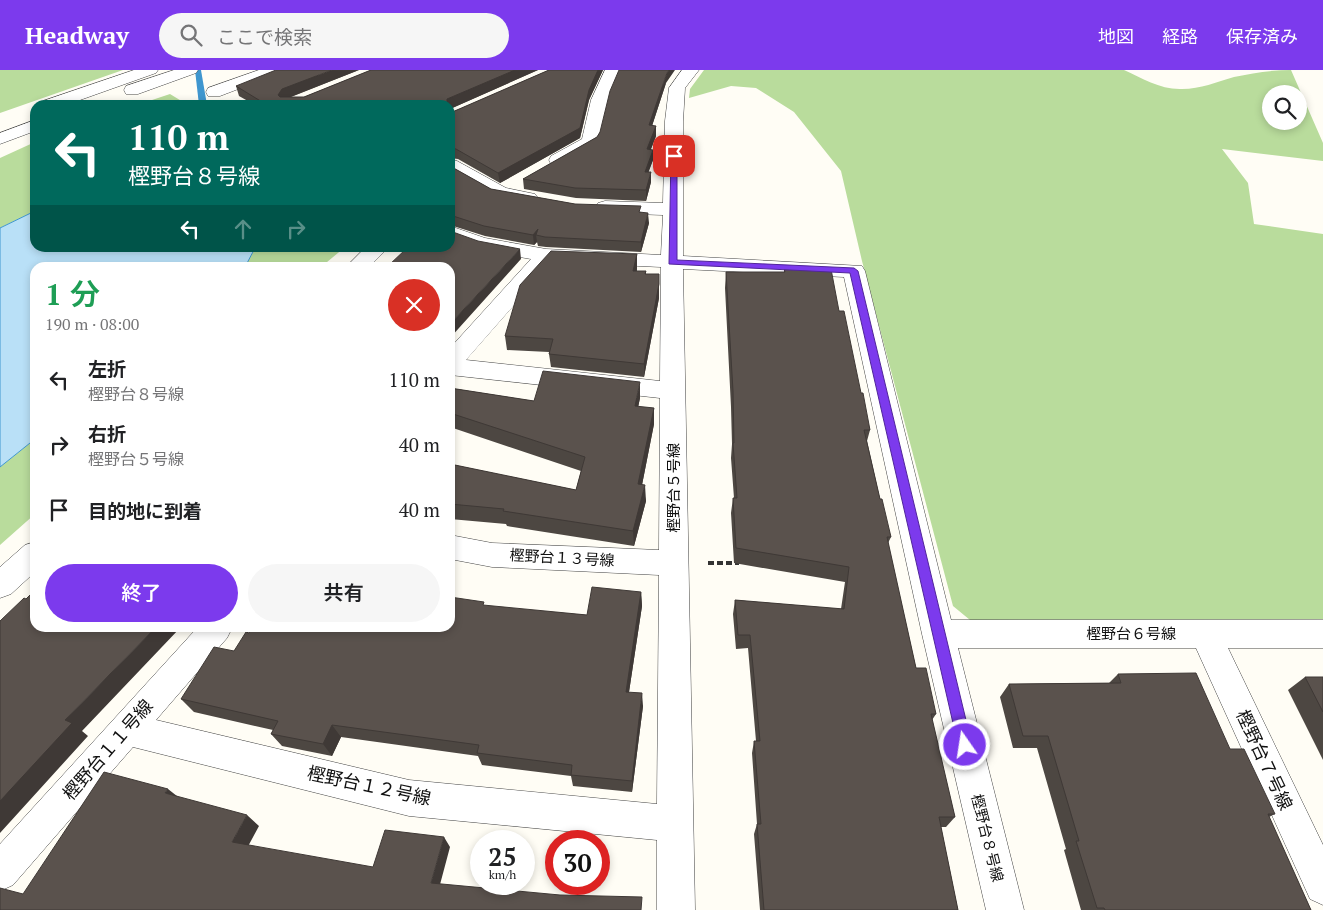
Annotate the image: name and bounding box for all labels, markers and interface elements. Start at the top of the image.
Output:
search box [159,13,509,58]
text: Headway [25,19,129,51]
icon: search [177,21,205,49]
text: ここで検索 [217,24,312,49]
text: 地図 [1098,24,1134,48]
text: 経路 [1162,24,1198,48]
text: 保存済み [1226,24,1298,48]
map controls [1262,85,1307,130]
button: search [1262,85,1307,130]
text: 110 m [128,114,229,160]
icon: left [45,120,110,185]
pin [653,135,695,177]
icon: arrive [660,142,688,170]
text: 樫野台８号線 [128,161,260,190]
icon: left [176,215,204,243]
icon: ahead [229,215,257,243]
icon: right [282,215,310,243]
text: 1 分 [45,274,100,314]
button: close [388,279,440,331]
text: 190 m · 08:00 [45,313,139,335]
text: 左折 [88,356,126,381]
icon: left [45,366,73,394]
text: 110 m [389,367,440,392]
text: 樫野台８号線 [88,383,184,405]
text: 右折 [88,421,126,446]
icon: right [45,431,73,459]
text: 40 m [399,432,440,457]
street label: 樫野台５号線 [663,443,683,533]
text: 樫野台５号線 [88,448,184,470]
icon: arrive [45,496,73,524]
text: 40 m [399,497,440,522]
text: 目的地に到着 [88,498,202,523]
street label: 樫野台１３号線 [509,544,615,570]
button: 終了 [45,564,238,622]
button: 共有 [248,564,440,622]
street label: 樫野台６号線 [1086,623,1176,643]
street label: 樫野台１１号線 [57,694,158,805]
street label: 樫野台７号線 [1231,706,1299,814]
position arrow [938,718,990,770]
street label: 樫野台１２号線 [305,760,433,810]
street label: 樫野台８号線 [967,792,1009,884]
speed limit sign: 30 [545,830,610,895]
text: 25 [488,840,517,873]
text: km/h [489,867,516,882]

